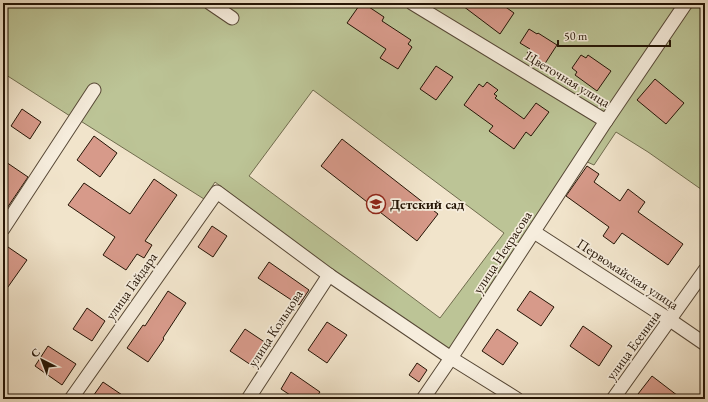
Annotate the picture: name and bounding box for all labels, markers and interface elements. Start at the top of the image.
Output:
scale bar [558,22,670,48]
text: 50 m [564,28,588,44]
street label: Цветочная улица [522,47,614,112]
school or university icon: Детский сад [365,193,387,215]
place label: Детский сад [390,195,465,213]
street label: улица Некрасова [468,207,536,297]
street label: Первомайская улица [574,234,683,314]
street label: улица Гайдара [101,248,161,323]
street label: улица Кольцова [243,285,307,370]
street label: улица Есенина [602,306,664,383]
north arrow [22,340,62,380]
text: С [28,345,43,360]

